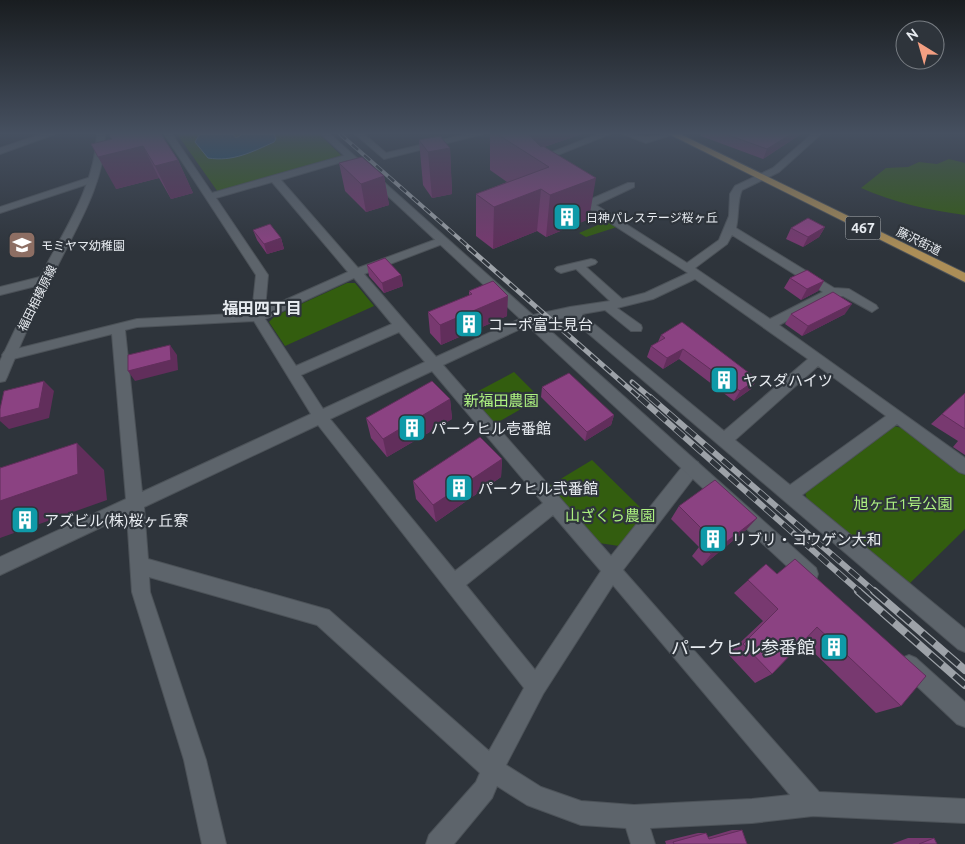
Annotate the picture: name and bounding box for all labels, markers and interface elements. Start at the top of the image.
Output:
north arrow [895,20,945,70]
text: N [903,25,921,44]
building icon: 日神パレステージ桜ヶ丘 [552,202,582,232]
place label: 日神パレステージ桜ヶ丘 [586,211,718,224]
road number: 467 [846,217,880,240]
street label: 藤沢街道 [895,225,943,257]
school or university icon: モミヤマ幼稚園 [7,230,37,260]
place label: モミヤマ幼稚園 [41,239,125,252]
street label: 福田相模原線 [15,263,59,333]
district label: 福田四丁目 [222,299,302,317]
building icon: コーポ富士見台 [454,309,484,339]
place label: コーポ富士見台 [488,316,593,333]
building icon: ヤスダハイツ [709,365,739,395]
place label: ヤスダハイツ [743,372,833,389]
park label: 新福田農園 [463,392,539,409]
building icon: パークヒル壱番館 [397,413,427,443]
place label: パークヒル壱番館 [431,420,551,437]
building icon: パークヒル弐番館 [444,473,474,503]
place label: パークヒル弐番館 [478,480,598,497]
park label: 旭ヶ丘1号公園 [854,495,952,512]
building icon: アズビル(株)桜ヶ丘寮 [10,505,40,535]
park label: 山ざくら農園 [565,507,655,524]
place label: アズビル(株)桜ヶ丘寮 [44,512,188,529]
building icon: リブリ・コウゲン大和 [698,524,728,554]
place label: リブリ・コウゲン大和 [732,531,881,548]
building icon: パークヒル参番館 [819,632,849,662]
place label: パークヒル参番館 [671,637,815,657]

